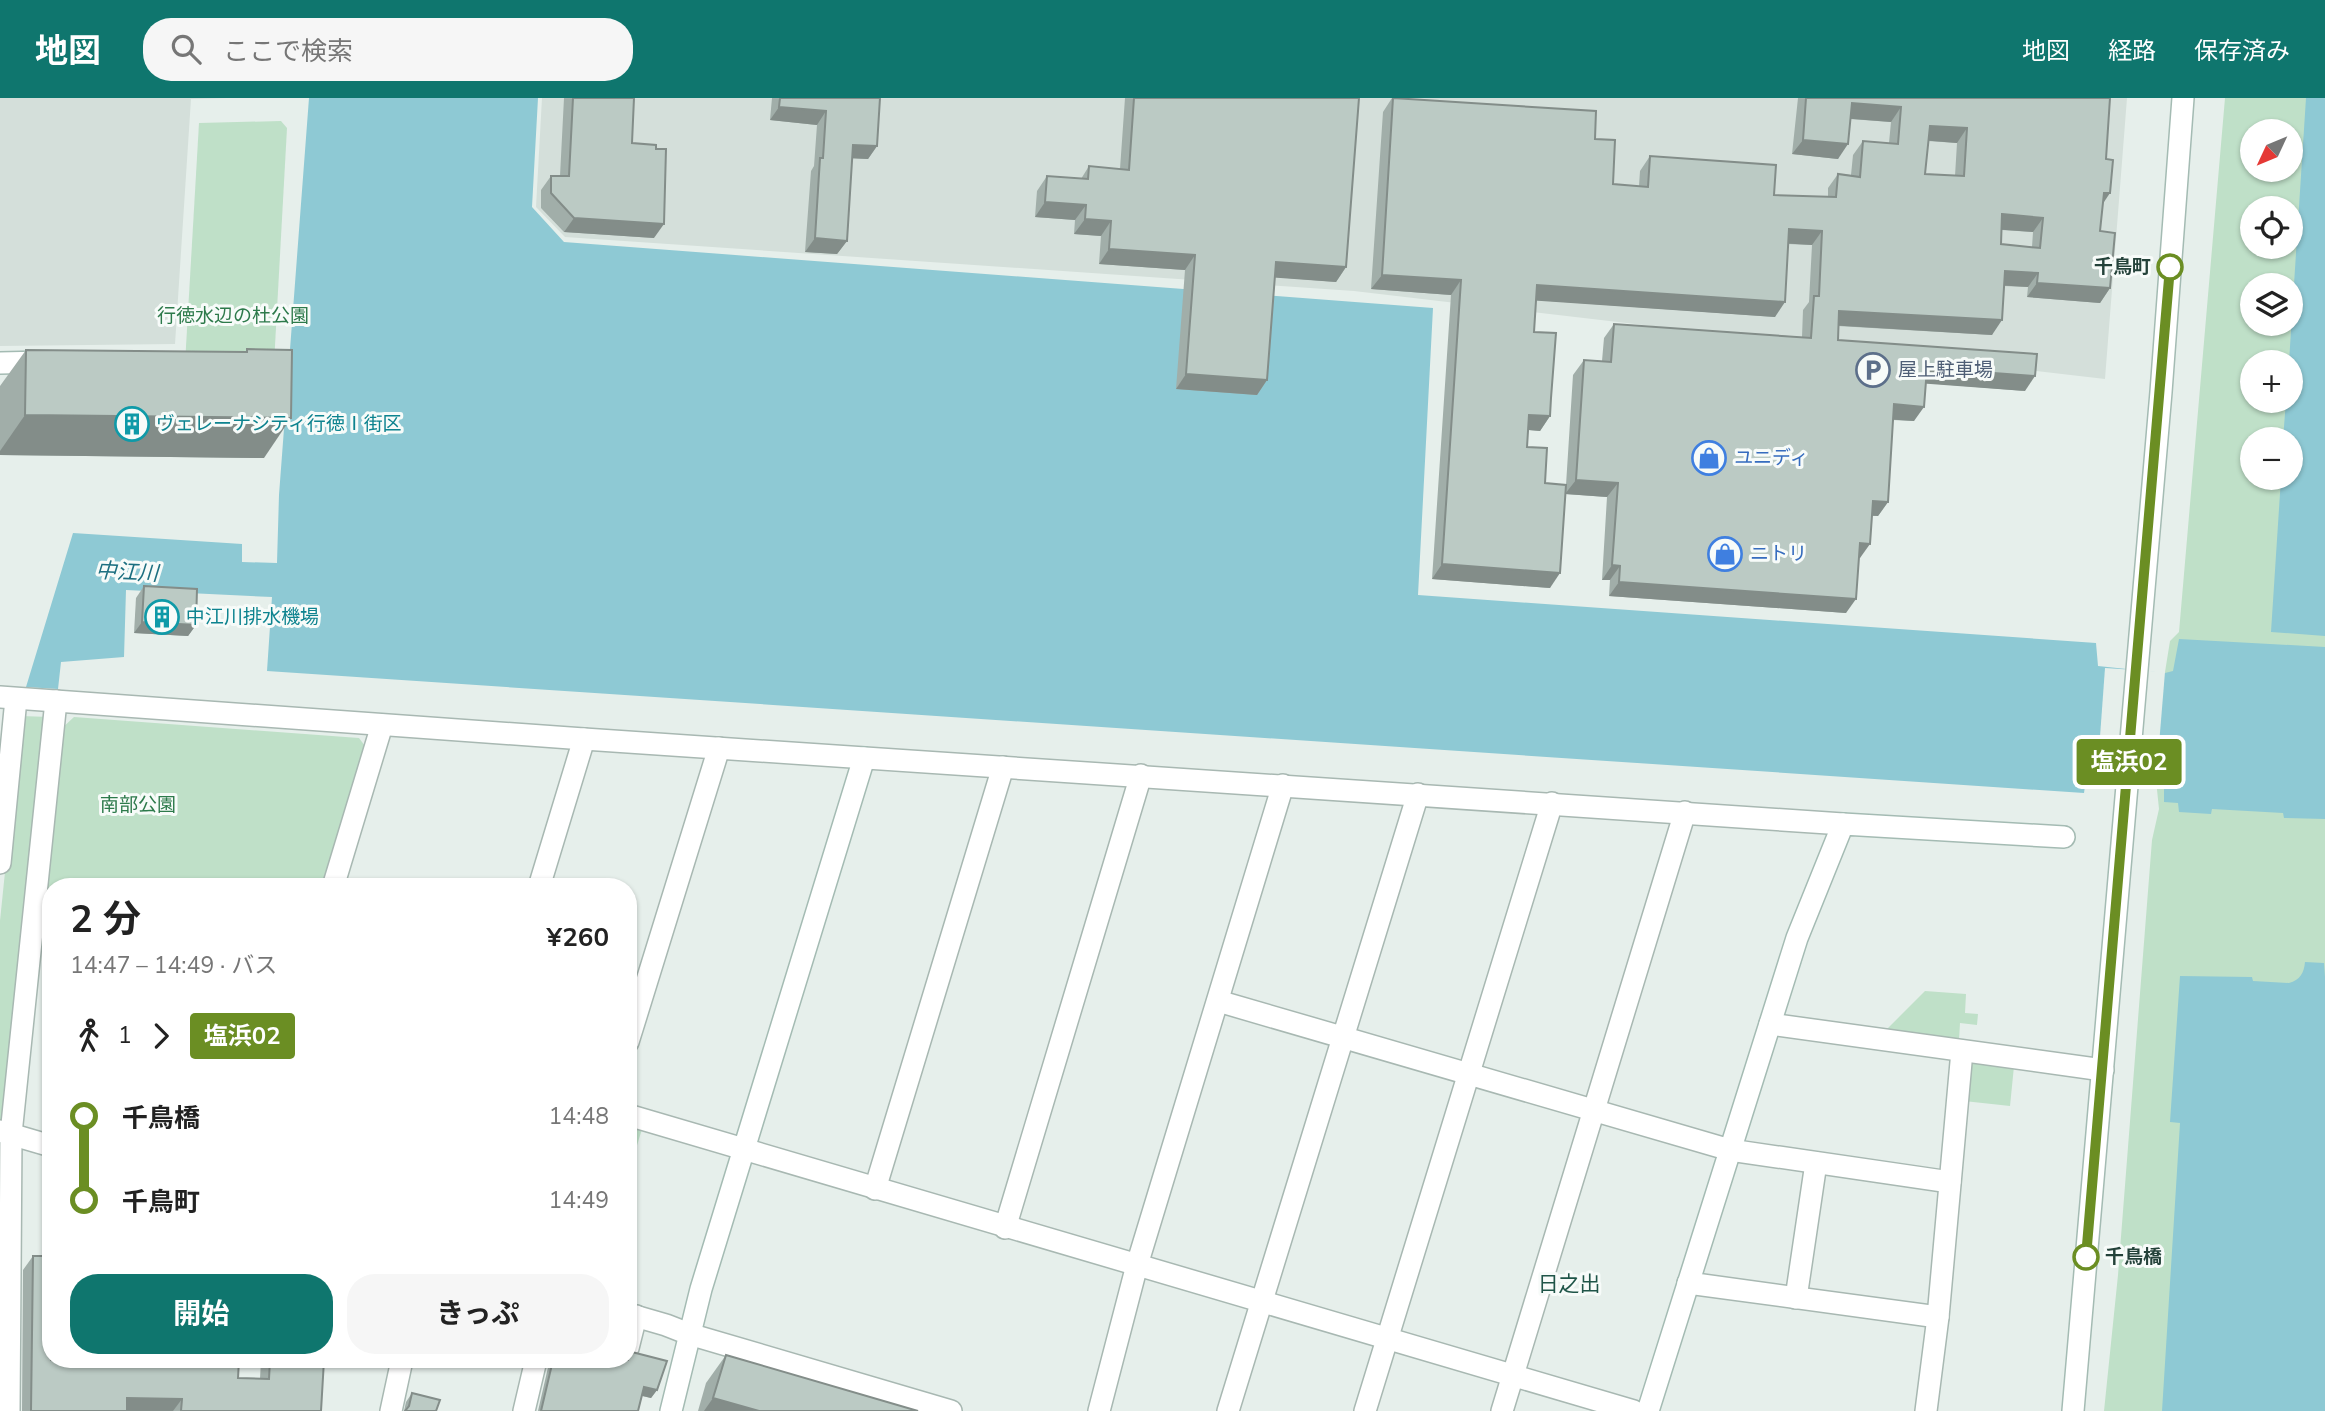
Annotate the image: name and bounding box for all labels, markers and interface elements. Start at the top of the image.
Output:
search box [143,18,633,81]
text: 地図 [35,29,101,74]
icon: search [167,30,205,68]
text: ここで検索 [223,34,353,69]
text: 地図 [2022,35,2070,67]
text: 経路 [2108,35,2156,67]
text: 保存済み [2194,35,2290,67]
north arrow [2240,119,2303,182]
map controls [2240,119,2303,490]
button: locate [2240,196,2303,259]
place label: 千鳥町 [2094,254,2151,280]
marker: 千鳥町 [2157,254,2183,280]
button: layers [2240,273,2303,336]
park label: 行徳水辺の杜公園 [157,303,309,329]
button: + [2240,350,2303,413]
parking icon: 屋上駐車場 [1854,351,1892,389]
place label: 屋上駐車場 [1898,357,1993,383]
building icon: ヴェレーナシティ行徳Ⅰ街区 [113,405,151,443]
place label: ヴェレーナシティ行徳Ⅰ街区 [156,411,402,437]
button: − [2240,427,2303,490]
shop icon: ユニディ [1690,439,1728,477]
place label: ユニディ [1734,445,1809,471]
shop icon: ニトリ [1706,535,1744,573]
place label: ニトリ [1750,541,1807,567]
water label: 中江川 [95,556,161,588]
building icon: 中江川排水機場 [143,598,181,636]
place label: 中江川排水機場 [186,604,319,630]
line badge: 塩浜02 [2080,739,2178,785]
text: 塩浜02 [2091,746,2167,778]
park label: 南部公園 [100,792,176,818]
text: 2 分 [70,894,141,945]
text: ¥260 [547,920,609,955]
text: 14:47 – 14:49 · バス [70,950,277,981]
icon: walk [70,1017,108,1055]
icon: forward [142,1017,180,1055]
text: 1 [118,1020,132,1051]
text: 塩浜02 [204,1020,281,1052]
text: 千鳥橋 [122,1101,200,1136]
text: 14:48 [549,1101,609,1132]
text: 千鳥町 [122,1185,200,1220]
text: 14:49 [549,1185,609,1216]
marker: 千鳥橋 [2073,1244,2099,1270]
place label: 千鳥橋 [2105,1244,2162,1270]
district label: 日之出 [1538,1270,1601,1298]
button: 開始 [70,1274,333,1354]
button: きっぷ [347,1274,609,1354]

